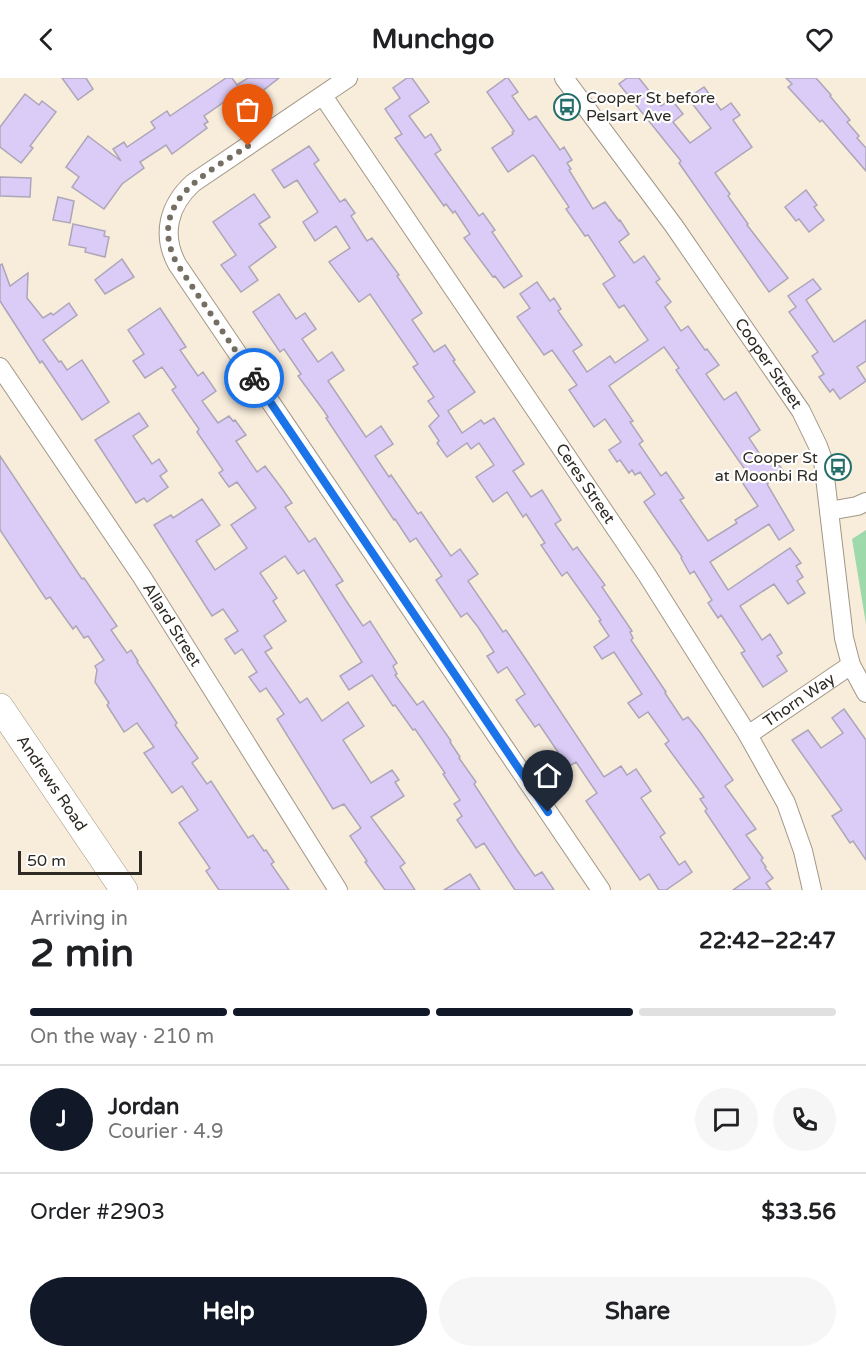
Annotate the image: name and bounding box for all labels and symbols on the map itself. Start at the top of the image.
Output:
pin [222,84,273,146]
place label: Cooper St before Pelsart Ave [586,88,715,126]
bus stop icon: Cooper St before Pelsart Ave [552,92,582,122]
street label: Cooper Street [730,314,806,413]
courier [224,348,284,408]
street label: Ceres Street [551,440,619,528]
place label: Cooper St at Moonbi Rd [715,448,818,486]
bus stop icon: Cooper St at Moonbi Rd [823,452,853,482]
street label: Allard Street [138,579,206,670]
street label: Thorn Way [760,669,839,732]
street label: Andrews Road [12,731,91,835]
pin [522,750,573,812]
scale bar [18,848,142,876]

